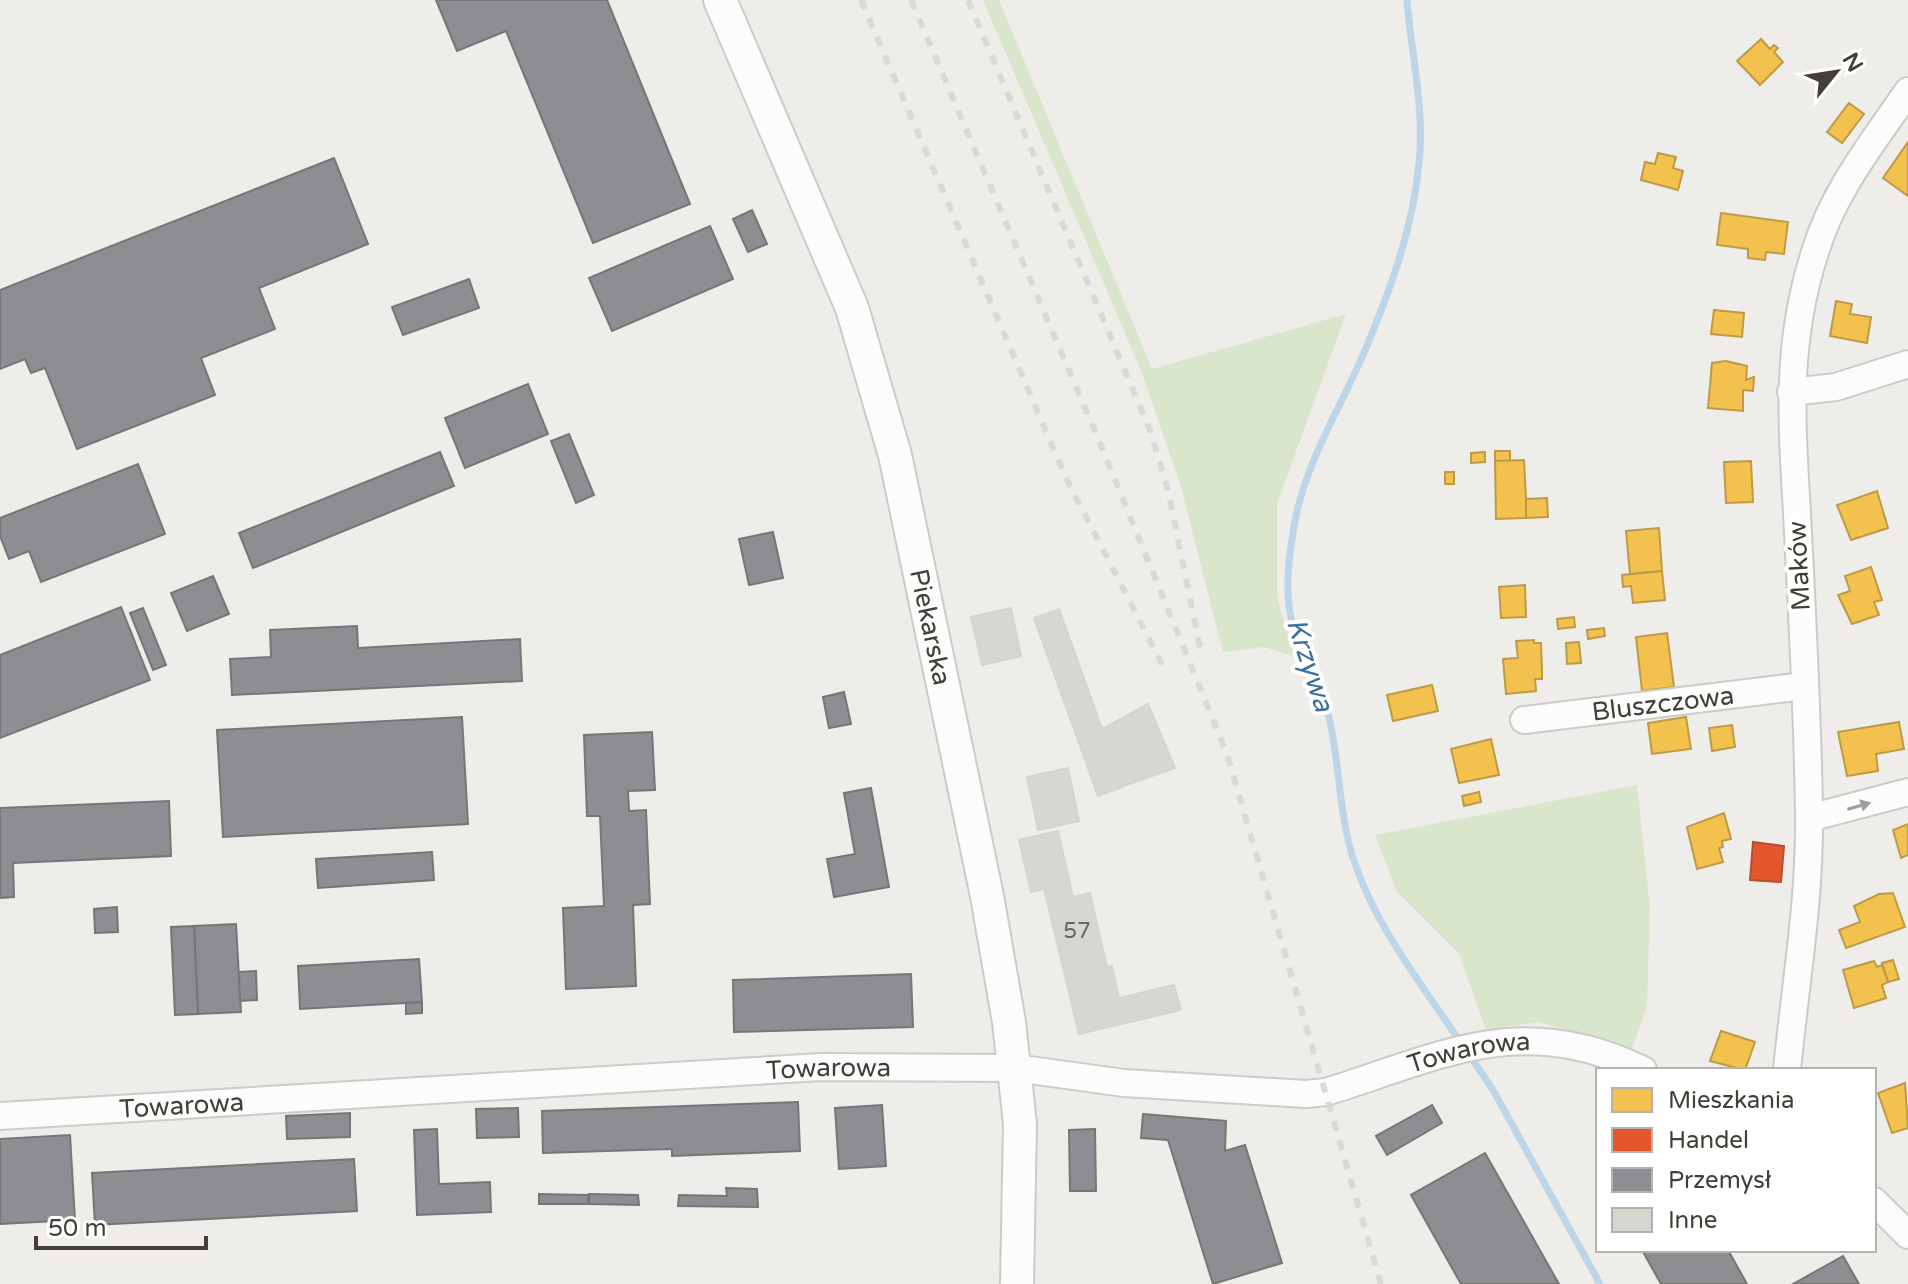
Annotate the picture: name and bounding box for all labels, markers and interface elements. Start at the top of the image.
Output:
north arrow [1796,32,1876,112]
text: N [1837,48,1868,77]
street label: Maków [1781,520,1817,612]
street label: Piekarska [904,566,958,688]
water label: Krzywa [1279,614,1341,717]
street label: Bluszczowa [1590,679,1736,727]
one-way arrow [1847,799,1871,812]
house number: 57 [1063,918,1091,944]
street label: Towarowa [1404,1026,1531,1079]
street label: Towarowa [765,1051,891,1086]
legend [1596,1068,1876,1252]
street label: Towarowa [118,1086,245,1124]
text: Mieszkania [1668,1086,1794,1115]
text: Handel [1668,1126,1749,1155]
text: Przemysł [1668,1166,1772,1195]
scale bar [36,1200,206,1250]
text: Inne [1668,1206,1717,1235]
text: 50 m [48,1214,106,1243]

